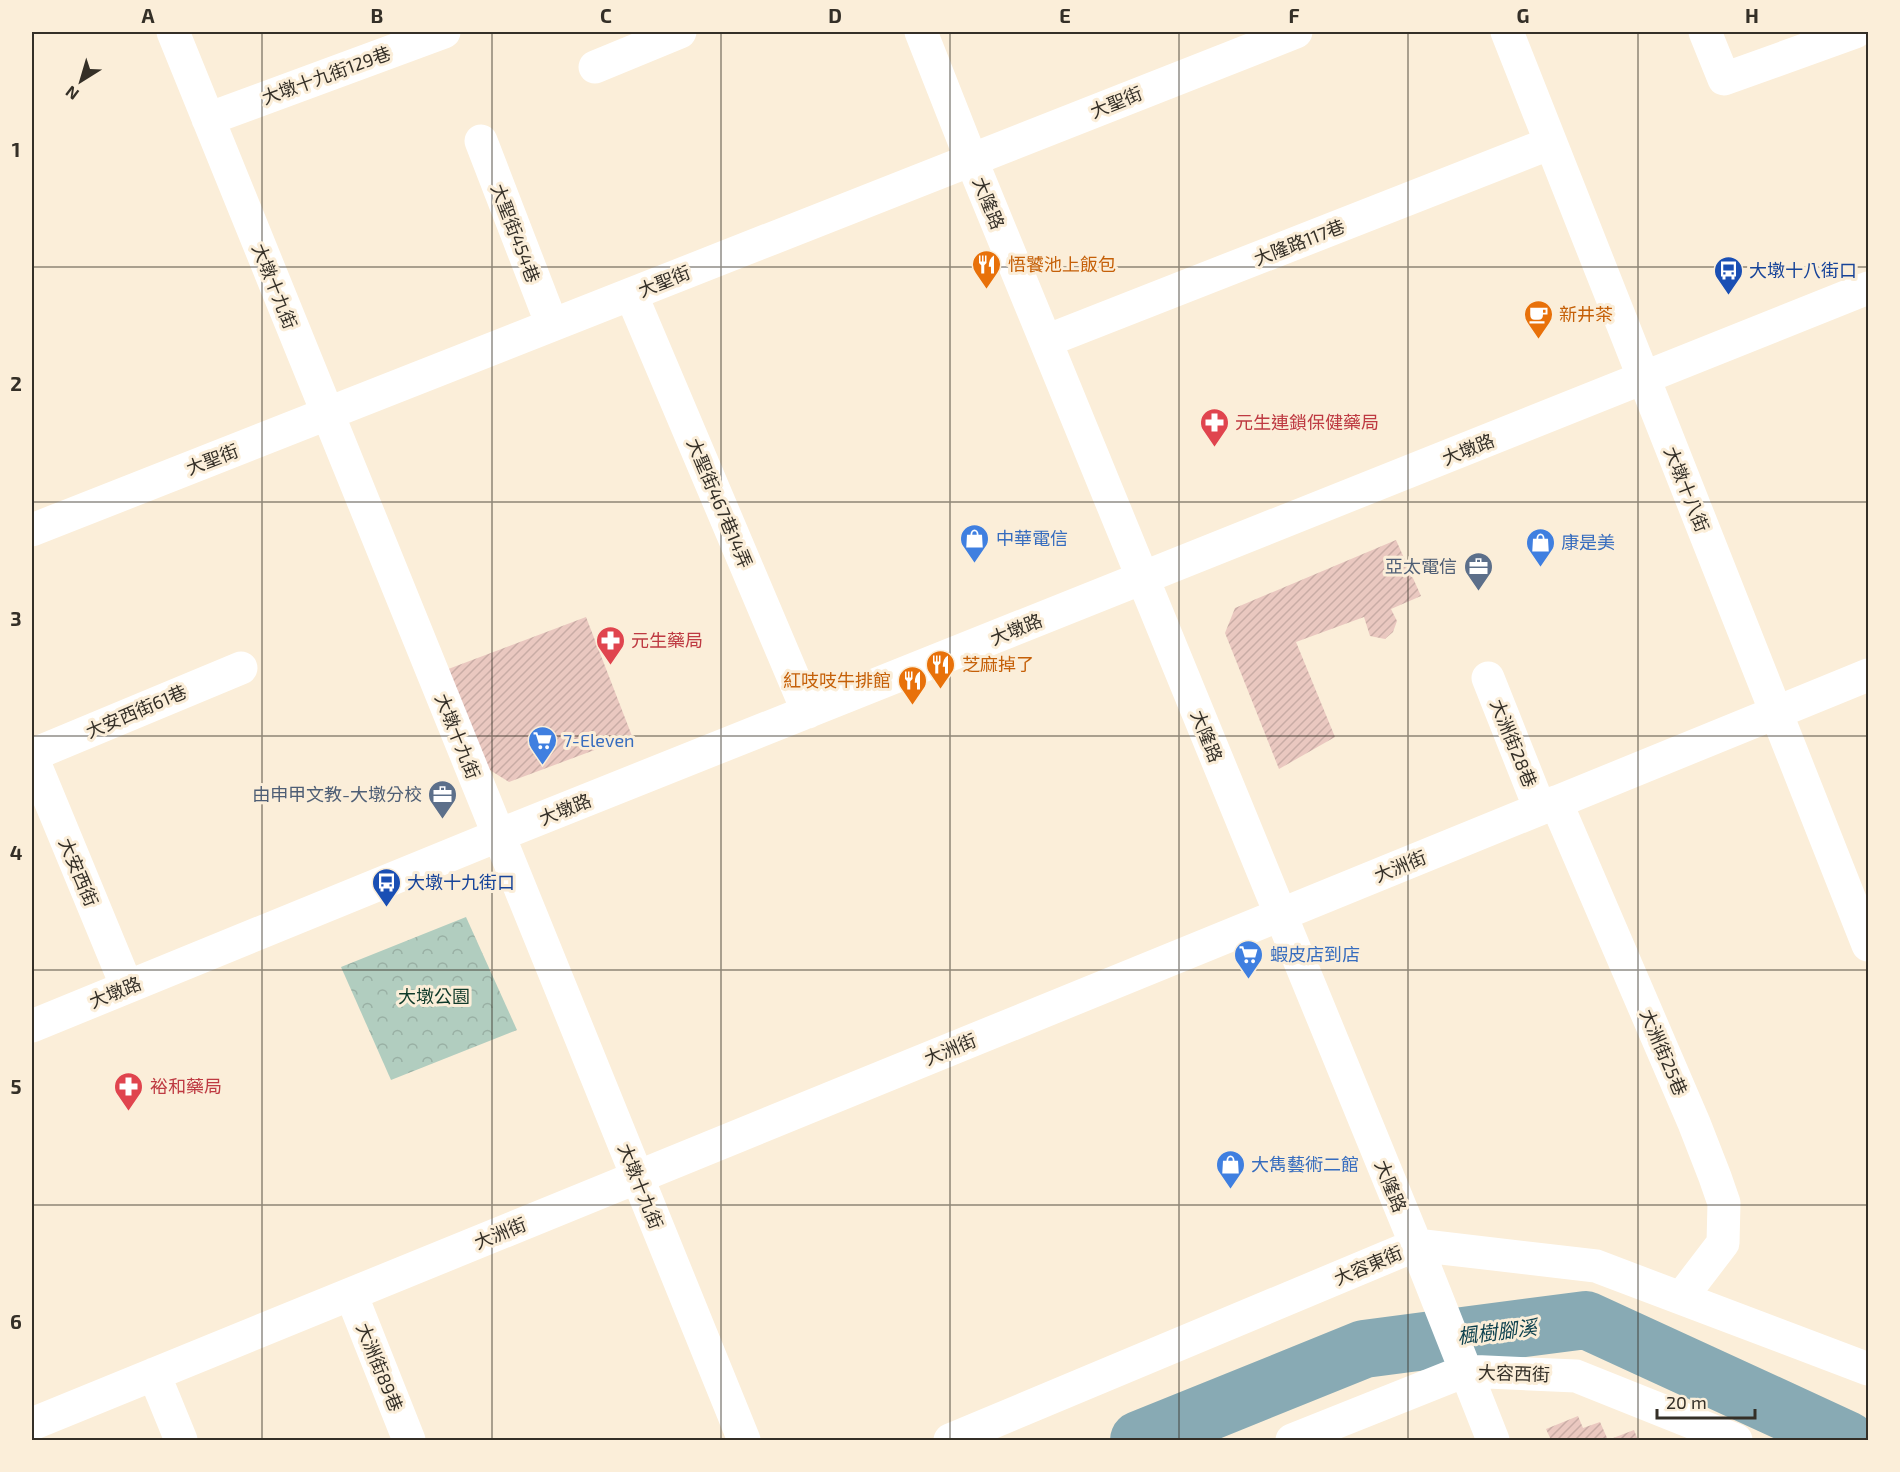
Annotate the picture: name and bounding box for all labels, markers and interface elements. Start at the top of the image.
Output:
text: A [141,3,155,27]
text: B [371,3,383,27]
text: C [600,3,612,27]
text: D [828,3,842,27]
text: E [1059,3,1071,27]
text: F [1288,3,1300,27]
text: G [1517,3,1529,27]
text: H [1745,3,1759,27]
street label: 大墩十九街129巷 [259,41,393,109]
north arrow [51,51,111,111]
text: N [61,82,82,104]
street label: 大聖街 [1087,82,1145,122]
text: 1 [12,137,20,161]
street label: 大隆路 [969,174,1009,232]
street label: 大聖街454巷 [487,181,545,285]
street label: 大隆路117巷 [1250,215,1348,269]
street label: 大墩十九街 [248,240,302,332]
restaurant icon: 悟饕池上飯包 [971,248,1003,290]
place label: 悟饕池上飯包 [1008,253,1116,275]
bus stop icon: 大墩十八街口 [1712,254,1744,296]
place label: 大墩十八街口 [1749,259,1857,281]
street label: 大聖街 [635,261,693,301]
cafe icon: 新井茶 [1522,298,1554,340]
place label: 新井茶 [1559,303,1613,325]
text: 2 [10,371,22,395]
pharmacy icon: 元生連鎖保健藥局 [1198,406,1230,448]
place label: 元生連鎖保健藥局 [1235,411,1379,433]
street label: 大墩路 [1439,429,1497,469]
street label: 大聖街467巷14弄 [683,435,757,571]
street label: 大聖街 [183,439,241,479]
street label: 大墩十八街 [1660,443,1714,535]
shop icon: 中華電信 [959,522,991,564]
shop icon: 康是美 [1524,526,1556,568]
place label: 中華電信 [996,527,1068,549]
place label: 康是美 [1561,531,1615,553]
office icon: 亞太電信 [1462,550,1494,592]
place label: 亞太電信 [1385,555,1457,577]
text: 3 [10,606,22,630]
street label: 大墩路 [987,609,1045,649]
pharmacy icon: 元生藥局 [594,624,626,666]
place label: 元生藥局 [631,629,703,651]
restaurant icon: 芝麻掉了 [925,648,957,690]
place label: 芝麻掉了 [962,653,1034,675]
restaurant icon: 紅吱吱牛排館 [896,664,928,706]
place label: 紅吱吱牛排館 [783,669,891,691]
street label: 大安西街61巷 [82,680,190,742]
street label: 大墩十九街 [431,690,485,782]
street label: 大洲街28巷 [1486,696,1542,790]
street label: 大隆路 [1187,707,1227,765]
supermarket icon: 7-Eleven [526,724,558,766]
place label: 7-Eleven [563,729,635,751]
office icon: 由申甲文教-大墩分校 [427,778,459,820]
place label: 由申甲文教-大墩分校 [252,783,422,805]
street label: 大墩路 [536,789,594,829]
street label: 大安西街 [55,835,103,909]
text: 4 [10,840,23,864]
street label: 大洲街 [1371,846,1429,886]
bus stop icon: 大墩十九街口 [370,866,402,908]
place label: 大墩十九街口 [407,871,515,893]
supermarket icon: 蝦皮店到店 [1233,938,1265,980]
place label: 蝦皮店到店 [1270,943,1360,965]
street label: 大墩路 [86,972,144,1012]
park label: 大墩公園 [398,985,470,1007]
street label: 大洲街25巷 [1636,1005,1692,1099]
street label: 大洲街 [921,1029,979,1069]
pharmacy icon: 裕和藥局 [113,1070,145,1112]
text: 5 [10,1074,22,1098]
place label: 裕和藥局 [150,1075,222,1097]
street label: 大墩十九街 [614,1140,668,1232]
shop icon: 大雋藝術二館 [1214,1148,1246,1190]
place label: 大雋藝術二館 [1251,1153,1359,1175]
street label: 大隆路 [1371,1157,1411,1215]
street label: 大洲街 [471,1213,529,1253]
street label: 大容東街 [1331,1241,1405,1289]
text: 6 [10,1309,22,1333]
water label: 楓樹腳溪 [1456,1314,1541,1348]
street label: 大洲街89巷 [352,1320,408,1414]
street label: 大容西街 [1478,1361,1550,1385]
scale bar [1657,1382,1754,1420]
text: 20 m [1666,1391,1707,1413]

